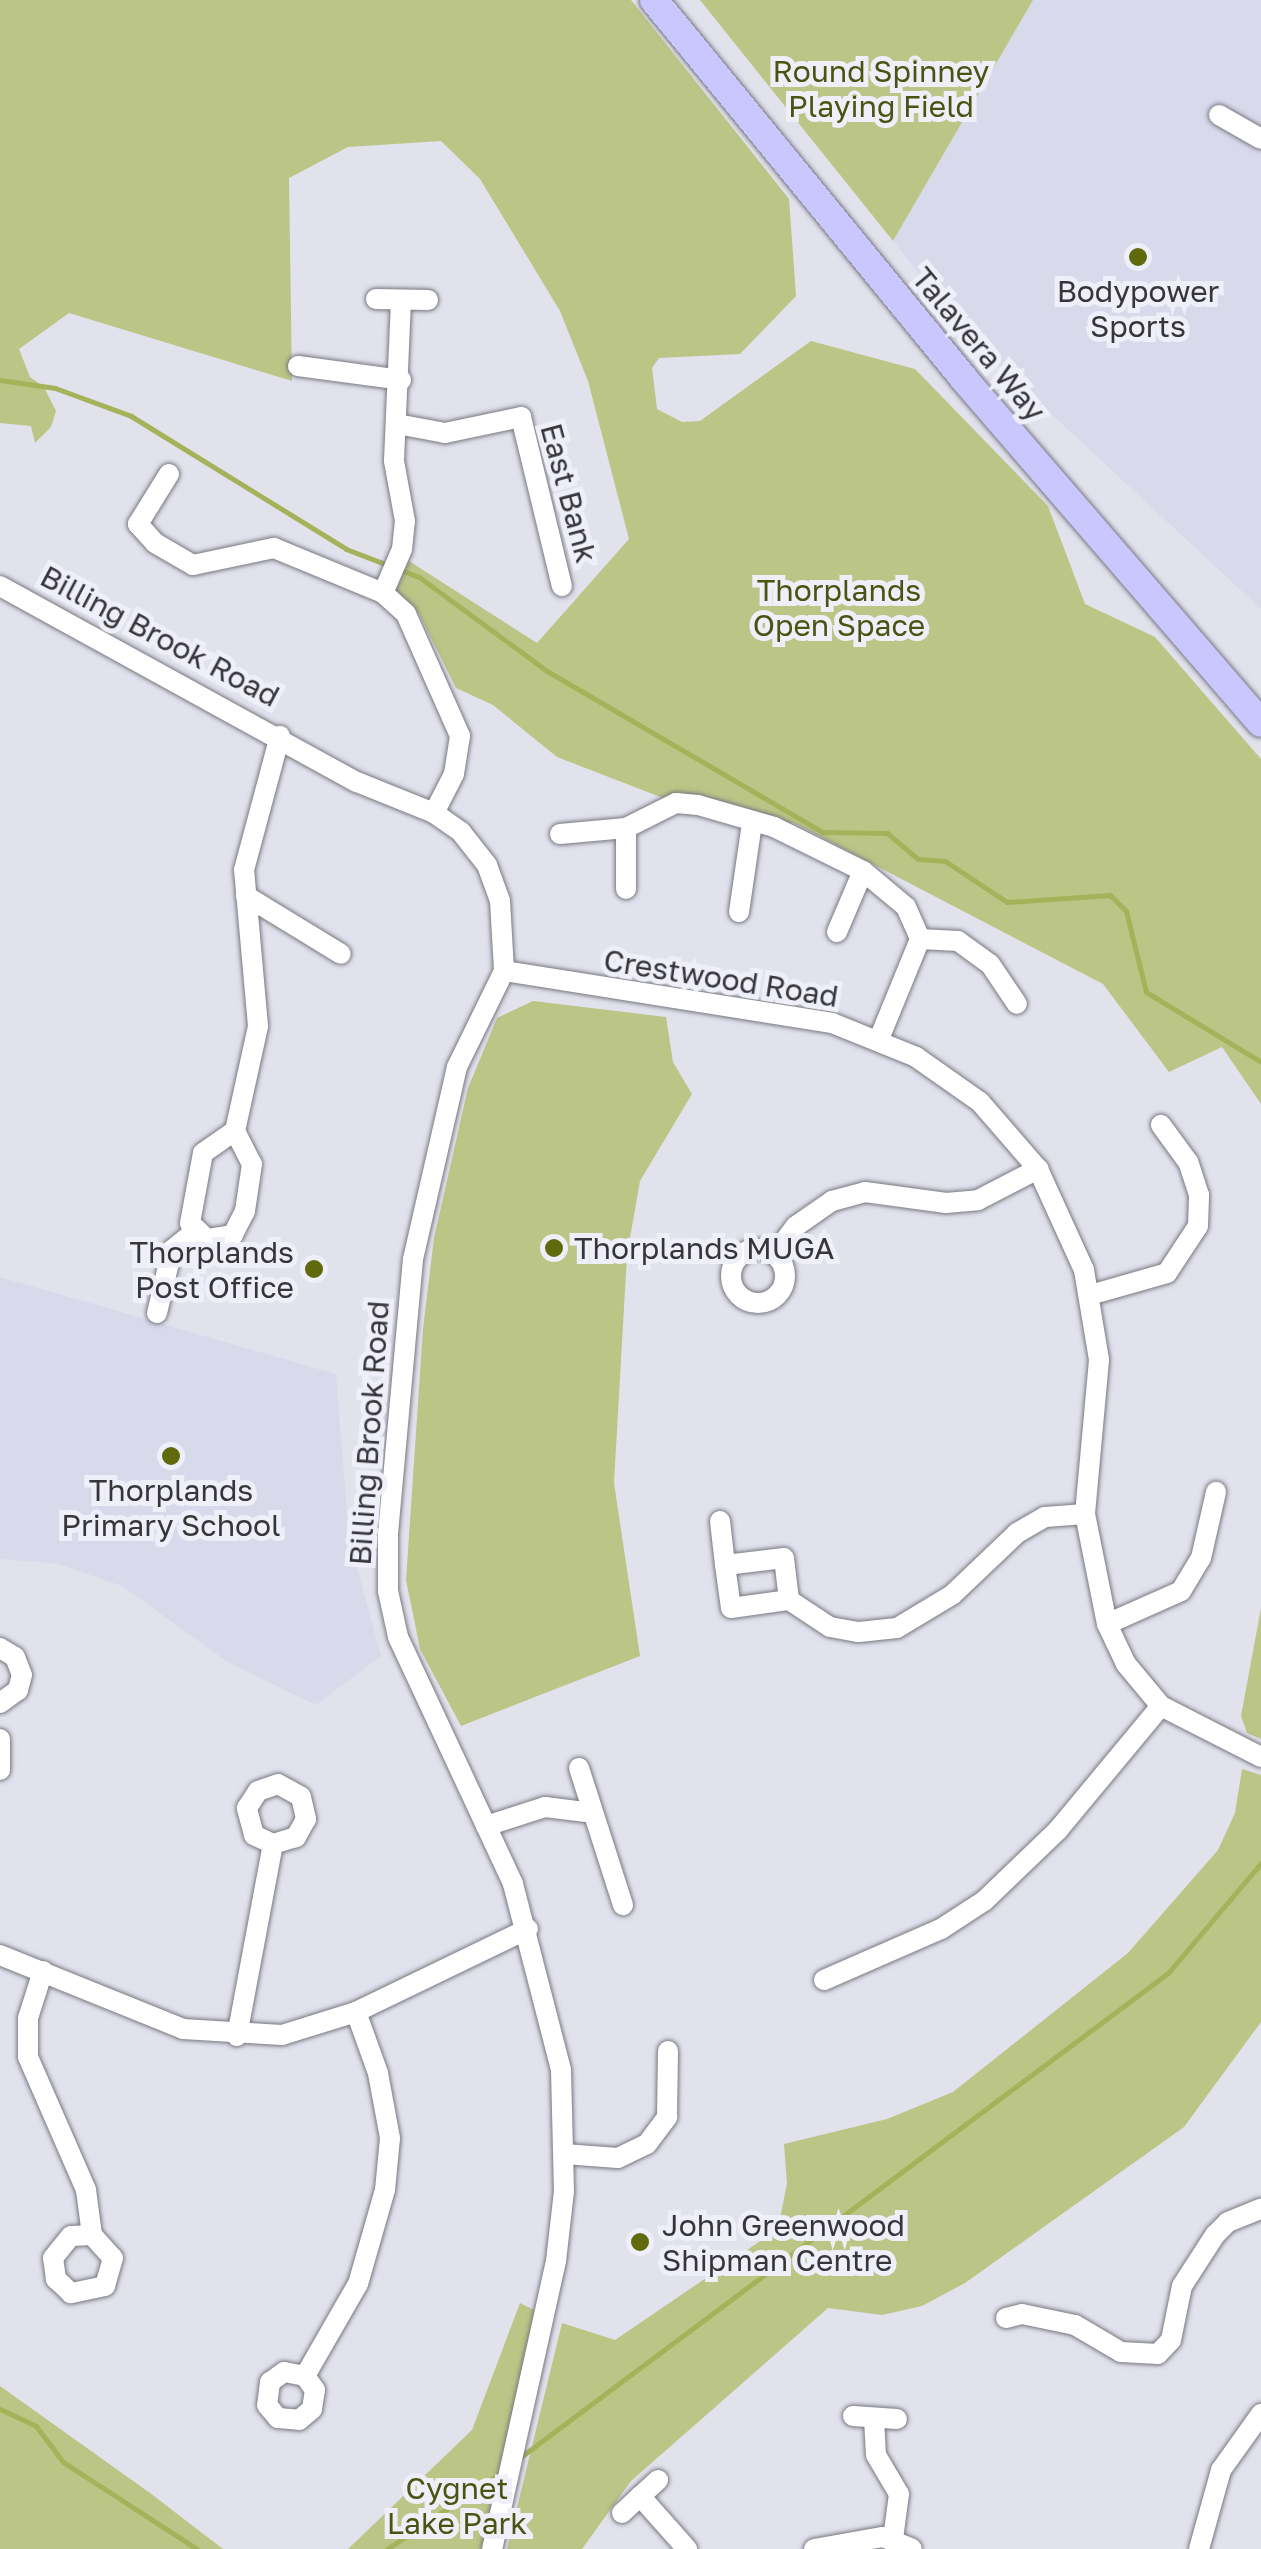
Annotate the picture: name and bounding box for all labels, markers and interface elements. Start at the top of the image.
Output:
park label: Round Spinney Playing Field [773,53,989,124]
marker: Bodypower Sports [1127,246,1149,268]
street label: Talavera Way [904,260,1054,428]
place label: Bodypower Sports [1057,273,1219,344]
street label: East Bank [533,419,605,567]
street label: Billing Brook Road [34,558,286,714]
park label: Thorplands Open Space [753,572,925,642]
street label: Crestwood Road [601,942,841,1014]
place label: Thorplands MUGA [574,1230,834,1266]
place label: Thorplands Post Office [129,1234,294,1304]
marker: Thorplands MUGA [543,1237,565,1259]
marker: Thorplands Post Office [303,1258,325,1280]
street label: Billing Brook Road [342,1299,396,1567]
marker: Thorplands Primary School [160,1445,182,1467]
place label: Thorplands Primary School [61,1472,281,1542]
place label: John Greenwood Shipman Centre [662,2207,905,2278]
marker: John Greenwood Shipman Centre [627,2229,653,2255]
park label: Cygnet Lake Park [387,2470,527,2540]

